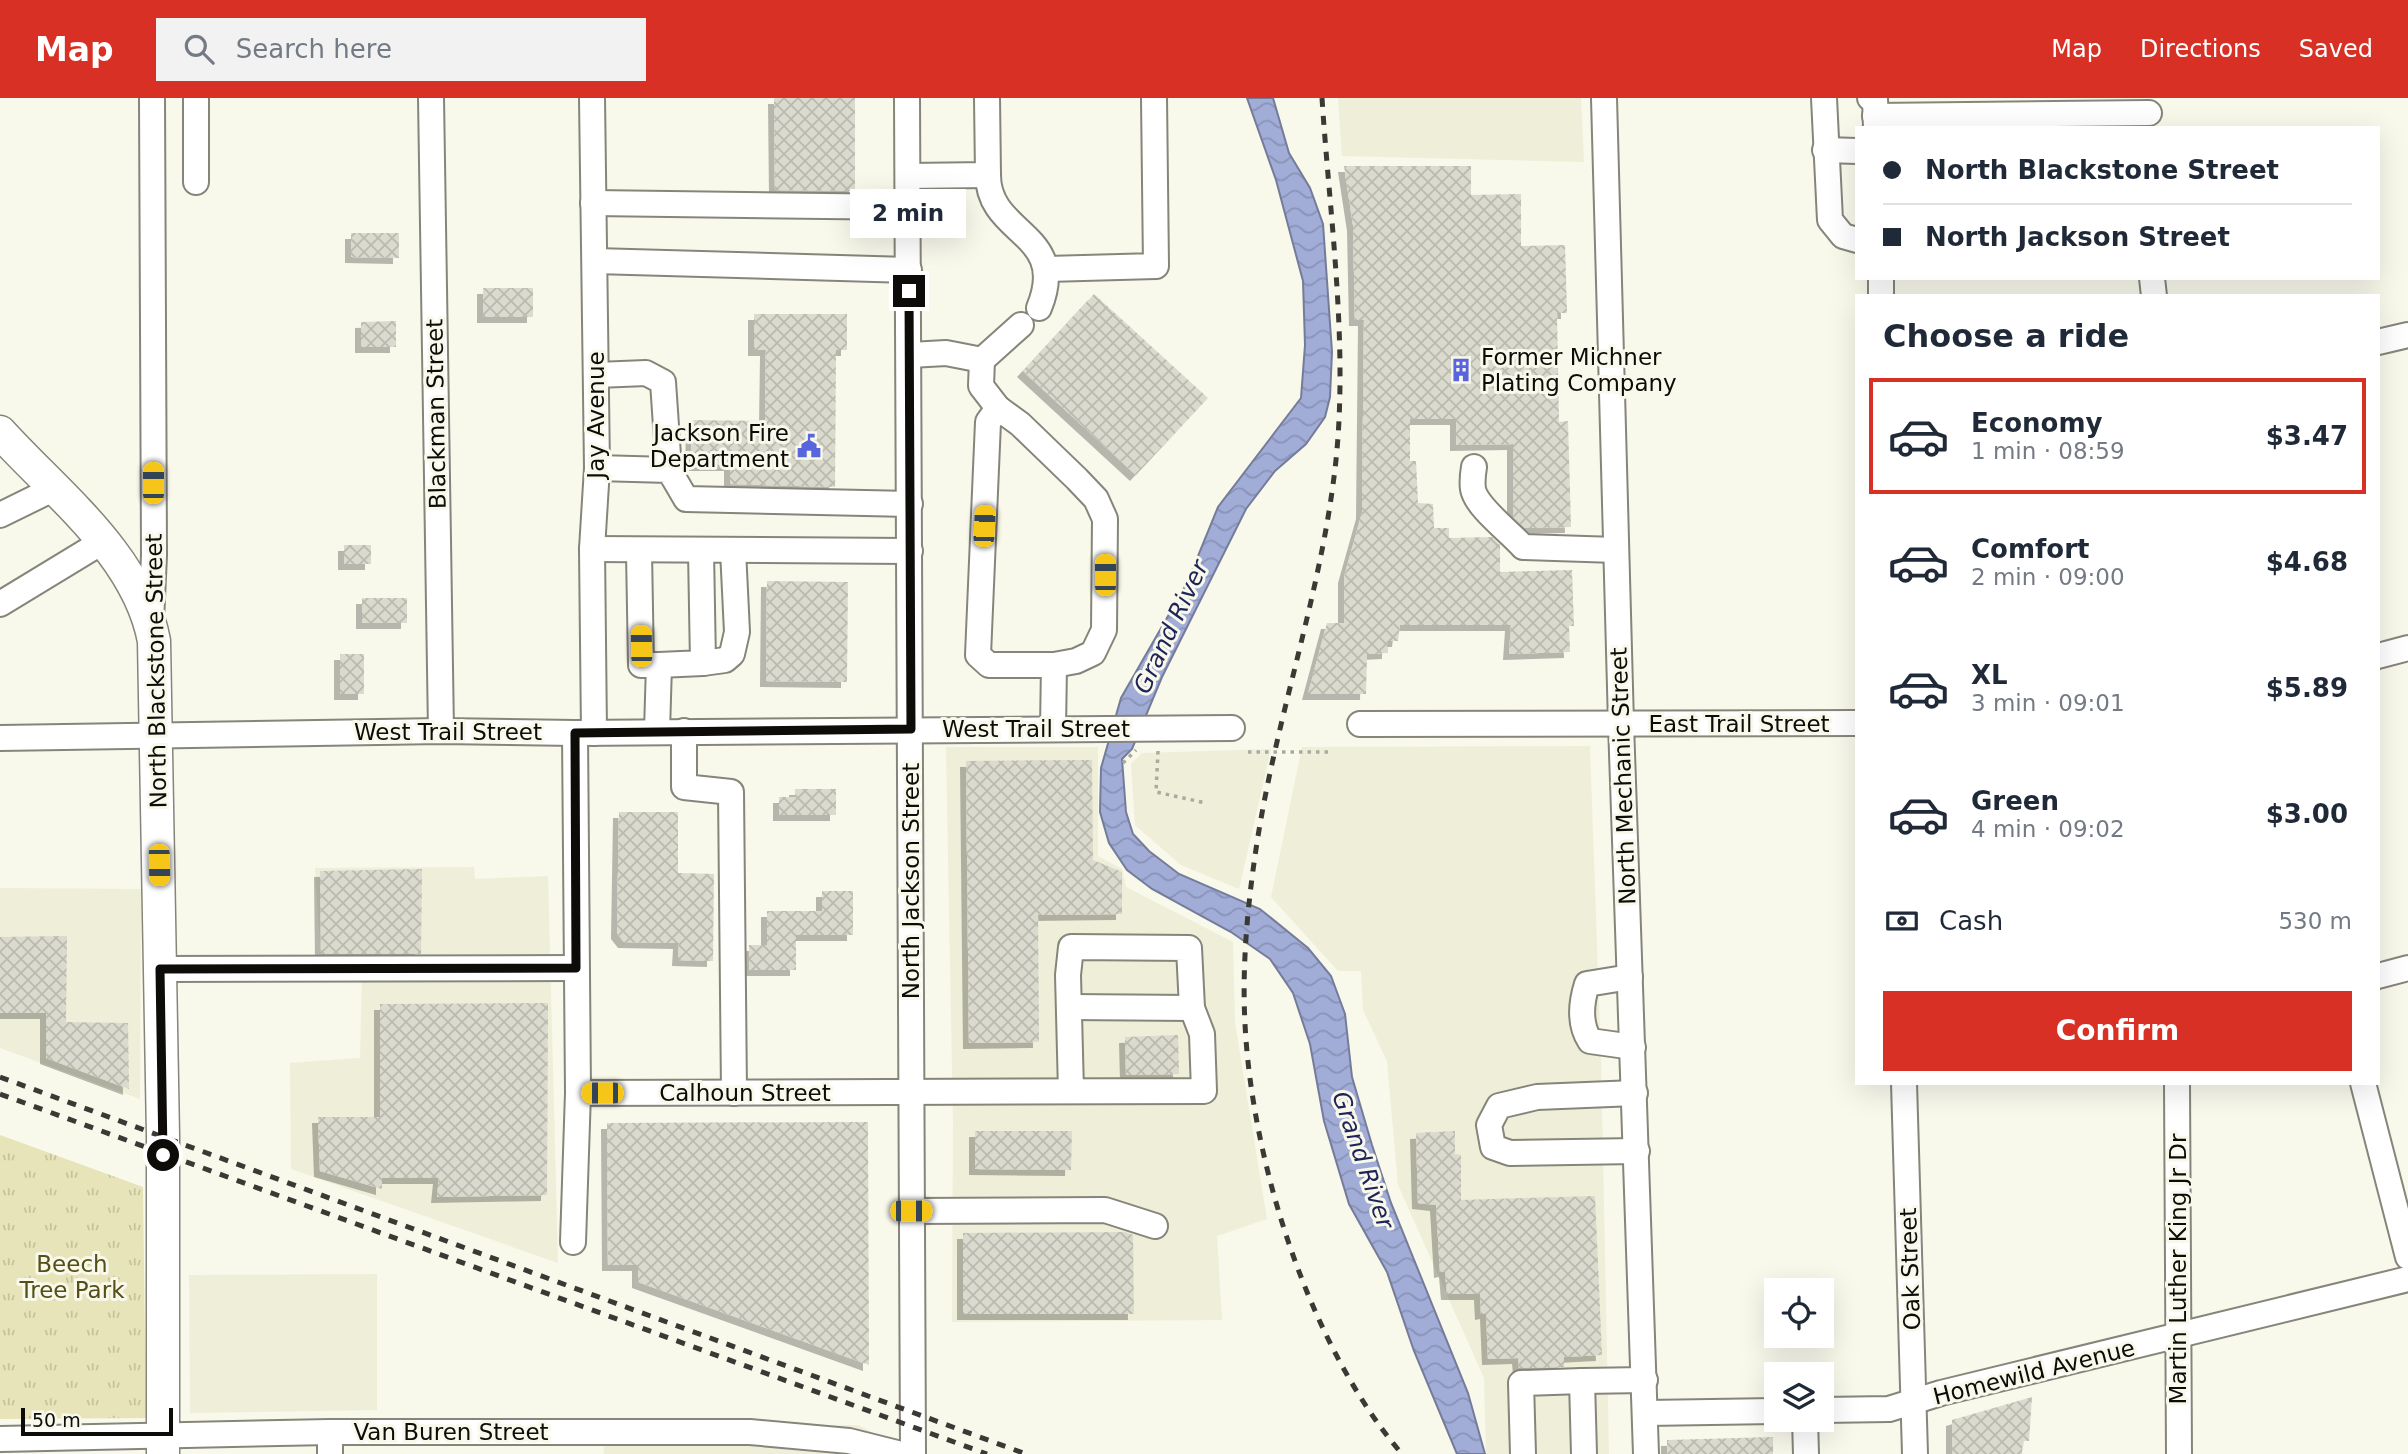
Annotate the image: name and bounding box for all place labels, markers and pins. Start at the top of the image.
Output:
place label: Former Michner Plating Company [1481,344,1677,396]
building icon: Former Michner Plating Company [1447,356,1475,384]
place label: Jackson Fire Department [650,420,789,472]
public building icon: Jackson Fire Department [795,432,823,460]

